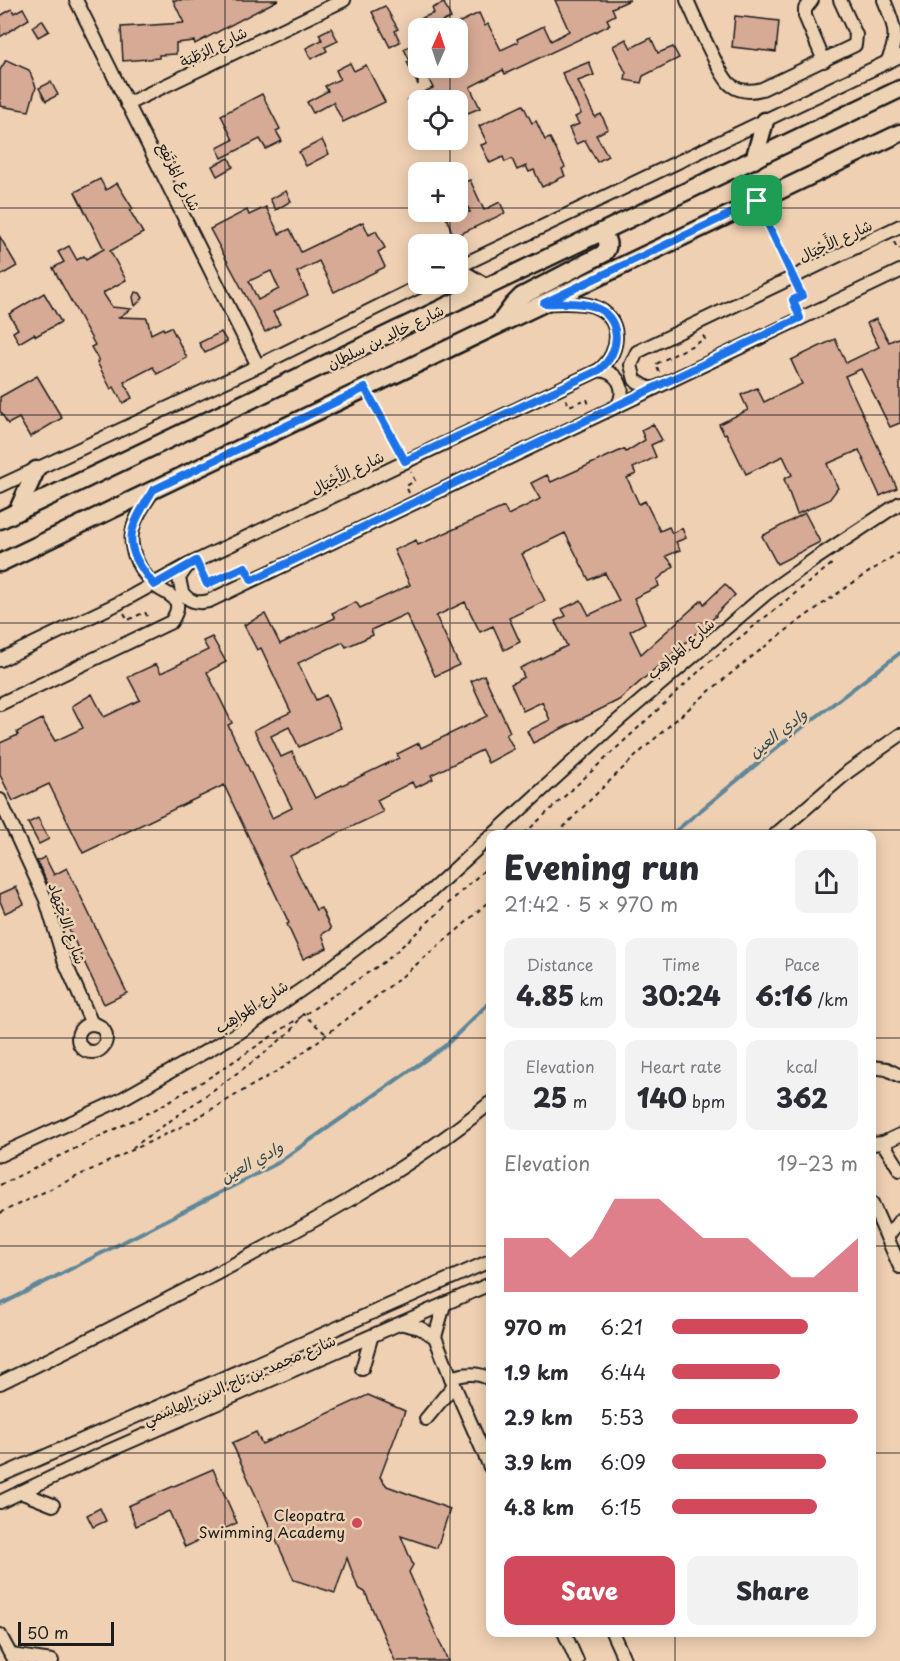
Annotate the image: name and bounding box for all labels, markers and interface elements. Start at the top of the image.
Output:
north arrow [408,18,468,78]
map controls [408,18,468,294]
street label: شارع الرُطَبَة [175,20,251,72]
button: locate [408,90,468,150]
street label: شارع المُرْتَفِع [152,137,207,215]
button: + [408,162,468,222]
pin [731,175,782,226]
icon: arrive [740,184,773,217]
street label: شارع الأَجْيَال [794,213,876,267]
button: − [408,234,468,294]
street label: شارع خالِد بن سلطان [323,298,447,374]
street label: شارع الأَجْيَال [306,444,388,500]
street label: شارع المَواهِب [641,612,719,684]
water label: وادي العين [743,701,813,763]
text: Evening run [504,841,699,891]
button: share [795,850,858,913]
street label: شارع الاجْتِهاد [43,879,93,967]
text: 21:42 · 5 × 970 m [504,889,678,919]
text: Distance [526,952,594,976]
text: Time [662,952,700,976]
text: Pace [784,952,820,976]
street label: شارع المَواهِب [210,974,292,1038]
text: 4.85 [516,976,574,1015]
text: 30:24 [641,976,721,1015]
text: 6:16 [756,976,813,1015]
text: km [574,987,604,1011]
text: /km [813,987,848,1011]
text: Elevation [525,1054,595,1078]
text: Heart rate [641,1054,721,1078]
text: kcal [786,1054,818,1078]
text: 25 [533,1078,567,1117]
text: 140 [637,1078,687,1117]
text: 362 [776,1078,828,1117]
text: m [567,1089,587,1113]
text: bpm [687,1089,725,1113]
water label: وادي العين [215,1134,288,1189]
text: Elevation [504,1148,590,1178]
text: 19–23 m [777,1148,858,1178]
text: 970 m [504,1312,567,1342]
text: 6:21 [600,1312,643,1342]
street label: شارع محمد بن تاج الدين الهاشمي [139,1328,340,1433]
text: 1.9 km [504,1357,569,1387]
text: 6:44 [600,1357,646,1387]
text: 2.9 km [504,1402,573,1432]
text: 5:53 [600,1402,644,1432]
text: 3.9 km [504,1447,572,1477]
text: 6:09 [600,1447,646,1477]
text: 4.8 km [504,1492,574,1522]
text: 6:15 [600,1492,642,1522]
place label: Cleopatra Swimming Academy [199,1503,346,1543]
marker: Cleopatra Swimming Academy [350,1516,364,1530]
button: Save [504,1556,675,1625]
button: Share [687,1556,858,1625]
scale bar [18,1619,114,1646]
text: 50 m [27,1620,68,1644]

